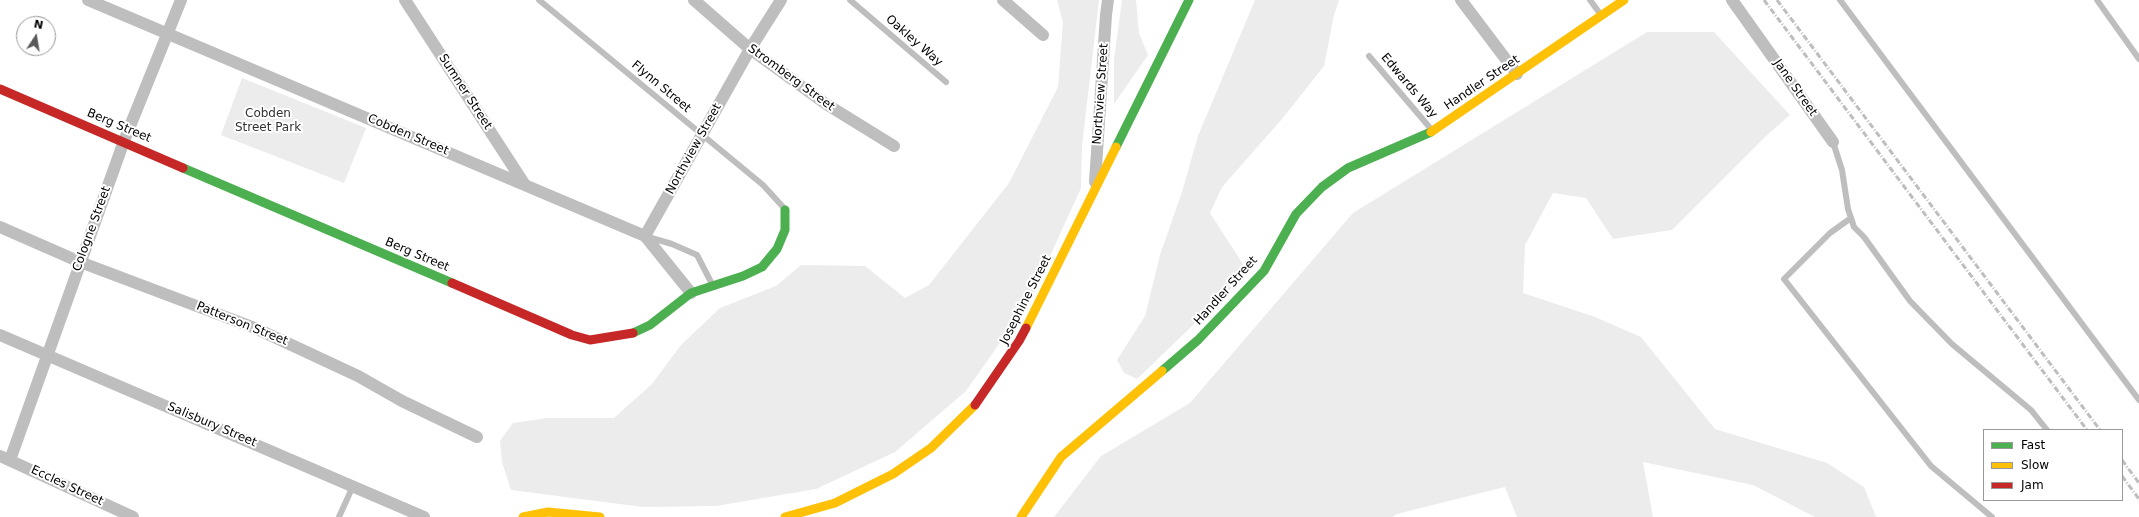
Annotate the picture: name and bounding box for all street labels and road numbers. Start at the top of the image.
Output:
street label: Oakley Way [883,12,945,70]
street label: Stromberg Street [745,42,837,114]
street label: Northview Street [1090,43,1112,145]
street label: Edwards Way [1378,51,1440,121]
street label: Sumner Street [435,52,495,132]
street label: Handler Street [1442,53,1522,113]
street label: Jane Street [1770,57,1820,119]
street label: Flynn Street [628,58,694,116]
street label: Northview Street [663,101,725,197]
street label: Berg Street [85,106,153,146]
street label: Cobden Street [366,112,450,158]
street label: Cologne Street [70,185,114,273]
street label: Berg Street [383,235,451,275]
street label: Josephine Street [997,253,1055,347]
street label: Handler Street [1191,254,1261,328]
street label: Patterson Street [194,299,290,349]
street label: Salisbury Street [165,400,259,450]
street label: Eccles Street [29,463,105,509]

